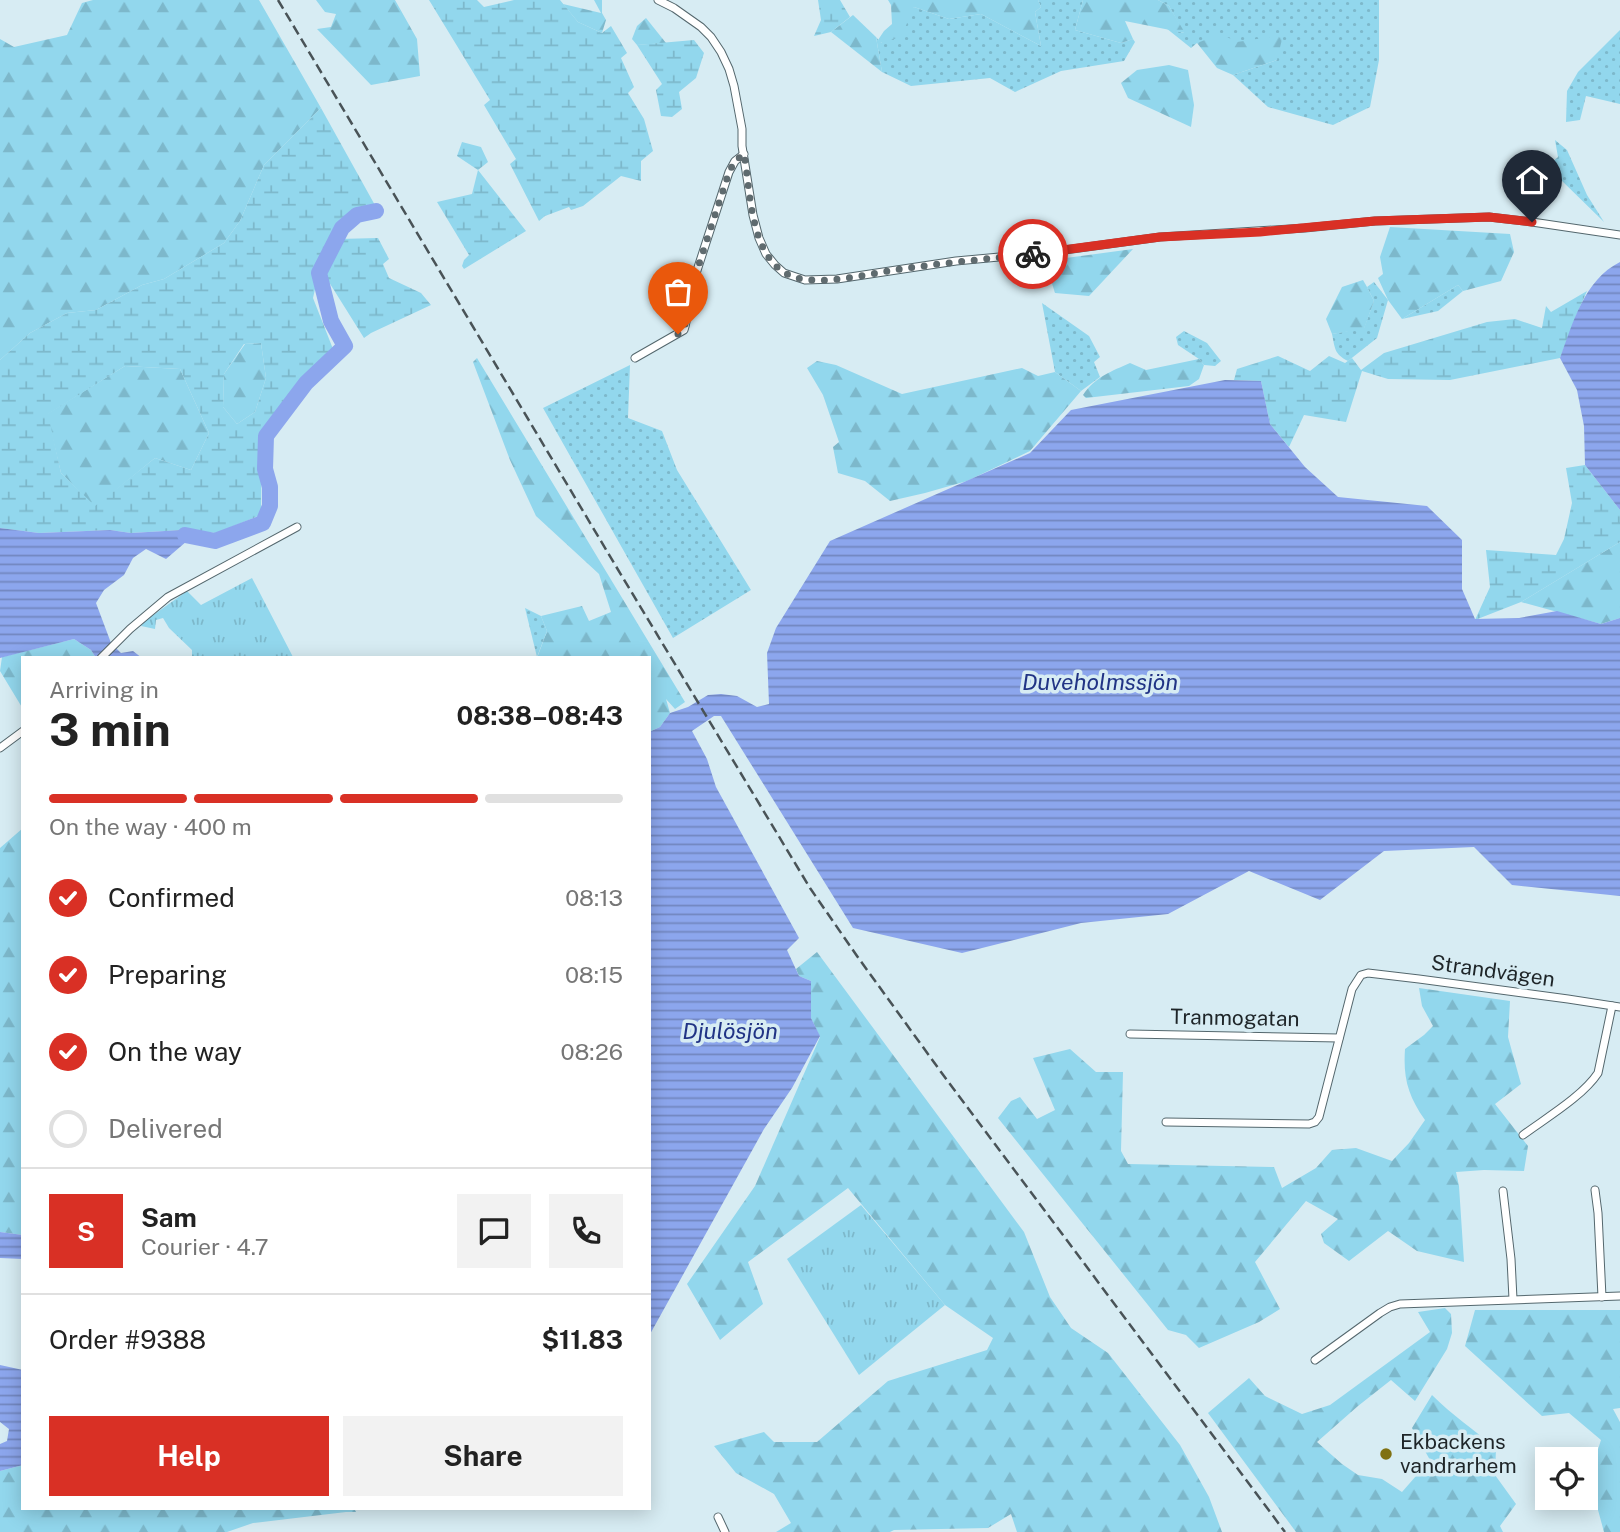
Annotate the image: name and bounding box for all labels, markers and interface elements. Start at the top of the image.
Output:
pin [1502,150,1562,222]
icon: home [1513,161,1551,199]
courier [998,219,1068,289]
icon: bike [1014,235,1052,273]
pin [648,262,708,334]
icon: bag [659,273,697,311]
water label: Duveholmssjön [1022,668,1178,695]
text: Arriving in [49,676,159,703]
text: 08:38–08:43 [456,700,623,731]
text: 3 min [49,702,171,756]
text: On the way · 400 m [49,813,252,840]
icon: check [49,879,87,917]
text: Confirmed [108,882,235,913]
text: 08:13 [565,884,623,911]
street label: Strandvägen [1430,949,1557,992]
icon: check [49,956,87,994]
text: Preparing [108,959,227,990]
text: 08:15 [565,961,623,988]
street label: Tranmogatan [1170,1004,1300,1031]
water label: Djulösjön [682,1017,778,1044]
icon: check [49,1033,87,1071]
text: On the way [108,1036,242,1067]
text: 08:26 [561,1038,623,1065]
text: Delivered [108,1113,223,1144]
button: chat [457,1194,531,1268]
button: phone [549,1194,623,1268]
text: Sam [141,1202,197,1233]
text: S [77,1216,95,1247]
text: Courier · 4.7 [141,1233,269,1260]
text: Order #9388 [49,1324,206,1355]
text: $11.83 [541,1324,623,1355]
button: Help [49,1416,329,1496]
button: Share [343,1416,623,1496]
place label: Ekbackens vandrarhem [1400,1429,1517,1478]
marker: Ekbackens vandrarhem [1378,1446,1394,1462]
map controls [1535,1447,1598,1510]
button: locate [1535,1447,1598,1510]

